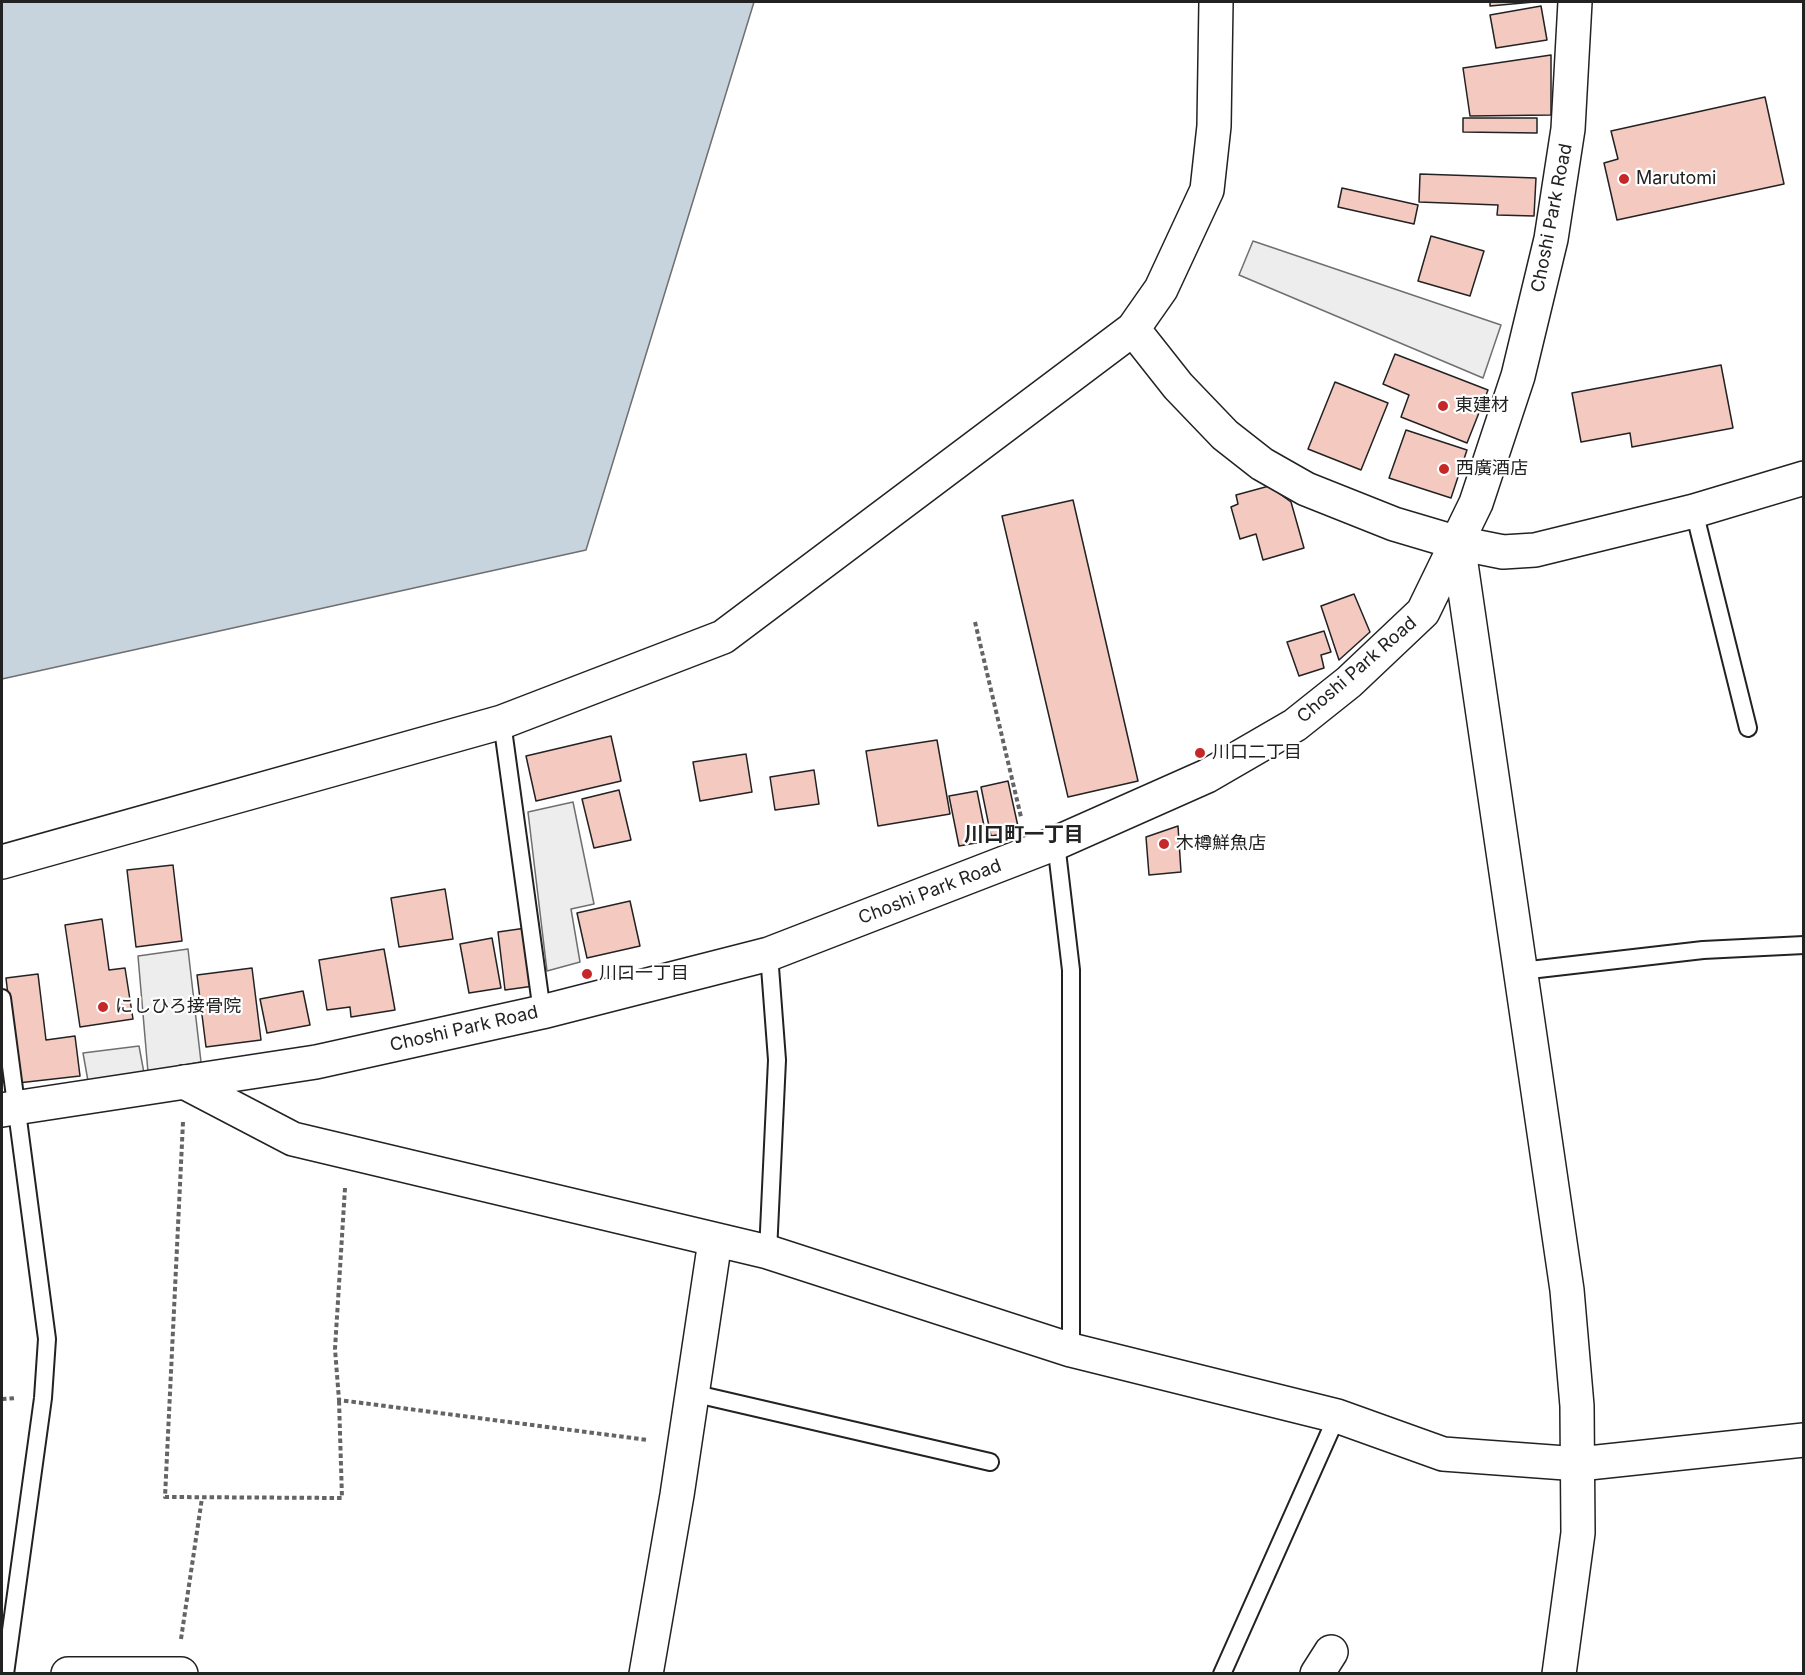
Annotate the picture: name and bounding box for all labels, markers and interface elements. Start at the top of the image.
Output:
street label: Choshi Park Road [1527,142,1577,294]
place label: Marutomi [1636,168,1716,190]
marker: Marutomi [1617,172,1631,186]
place label: 東建材 [1455,395,1509,417]
marker: 東建材 [1436,399,1450,413]
place label: 西廣酒店 [1456,458,1528,480]
marker: 西廣酒店 [1437,462,1451,476]
street label: Choshi Park Road [1293,612,1421,728]
place label: 川口二丁目 [1212,742,1302,764]
marker: 川口二丁目 [1193,746,1207,760]
district label: 川口町一丁目 [964,823,1084,847]
place label: 木樽鮮魚店 [1176,833,1266,855]
marker: 木樽鮮魚店 [1157,837,1171,851]
street label: Choshi Park Road [856,855,1004,929]
place label: 川口一丁目 [599,963,689,985]
marker: 川口一丁目 [580,967,594,981]
place label: にしひろ接骨院 [115,996,241,1018]
marker: にしひろ接骨院 [96,1000,110,1014]
street label: Choshi Park Road [388,1001,540,1057]

